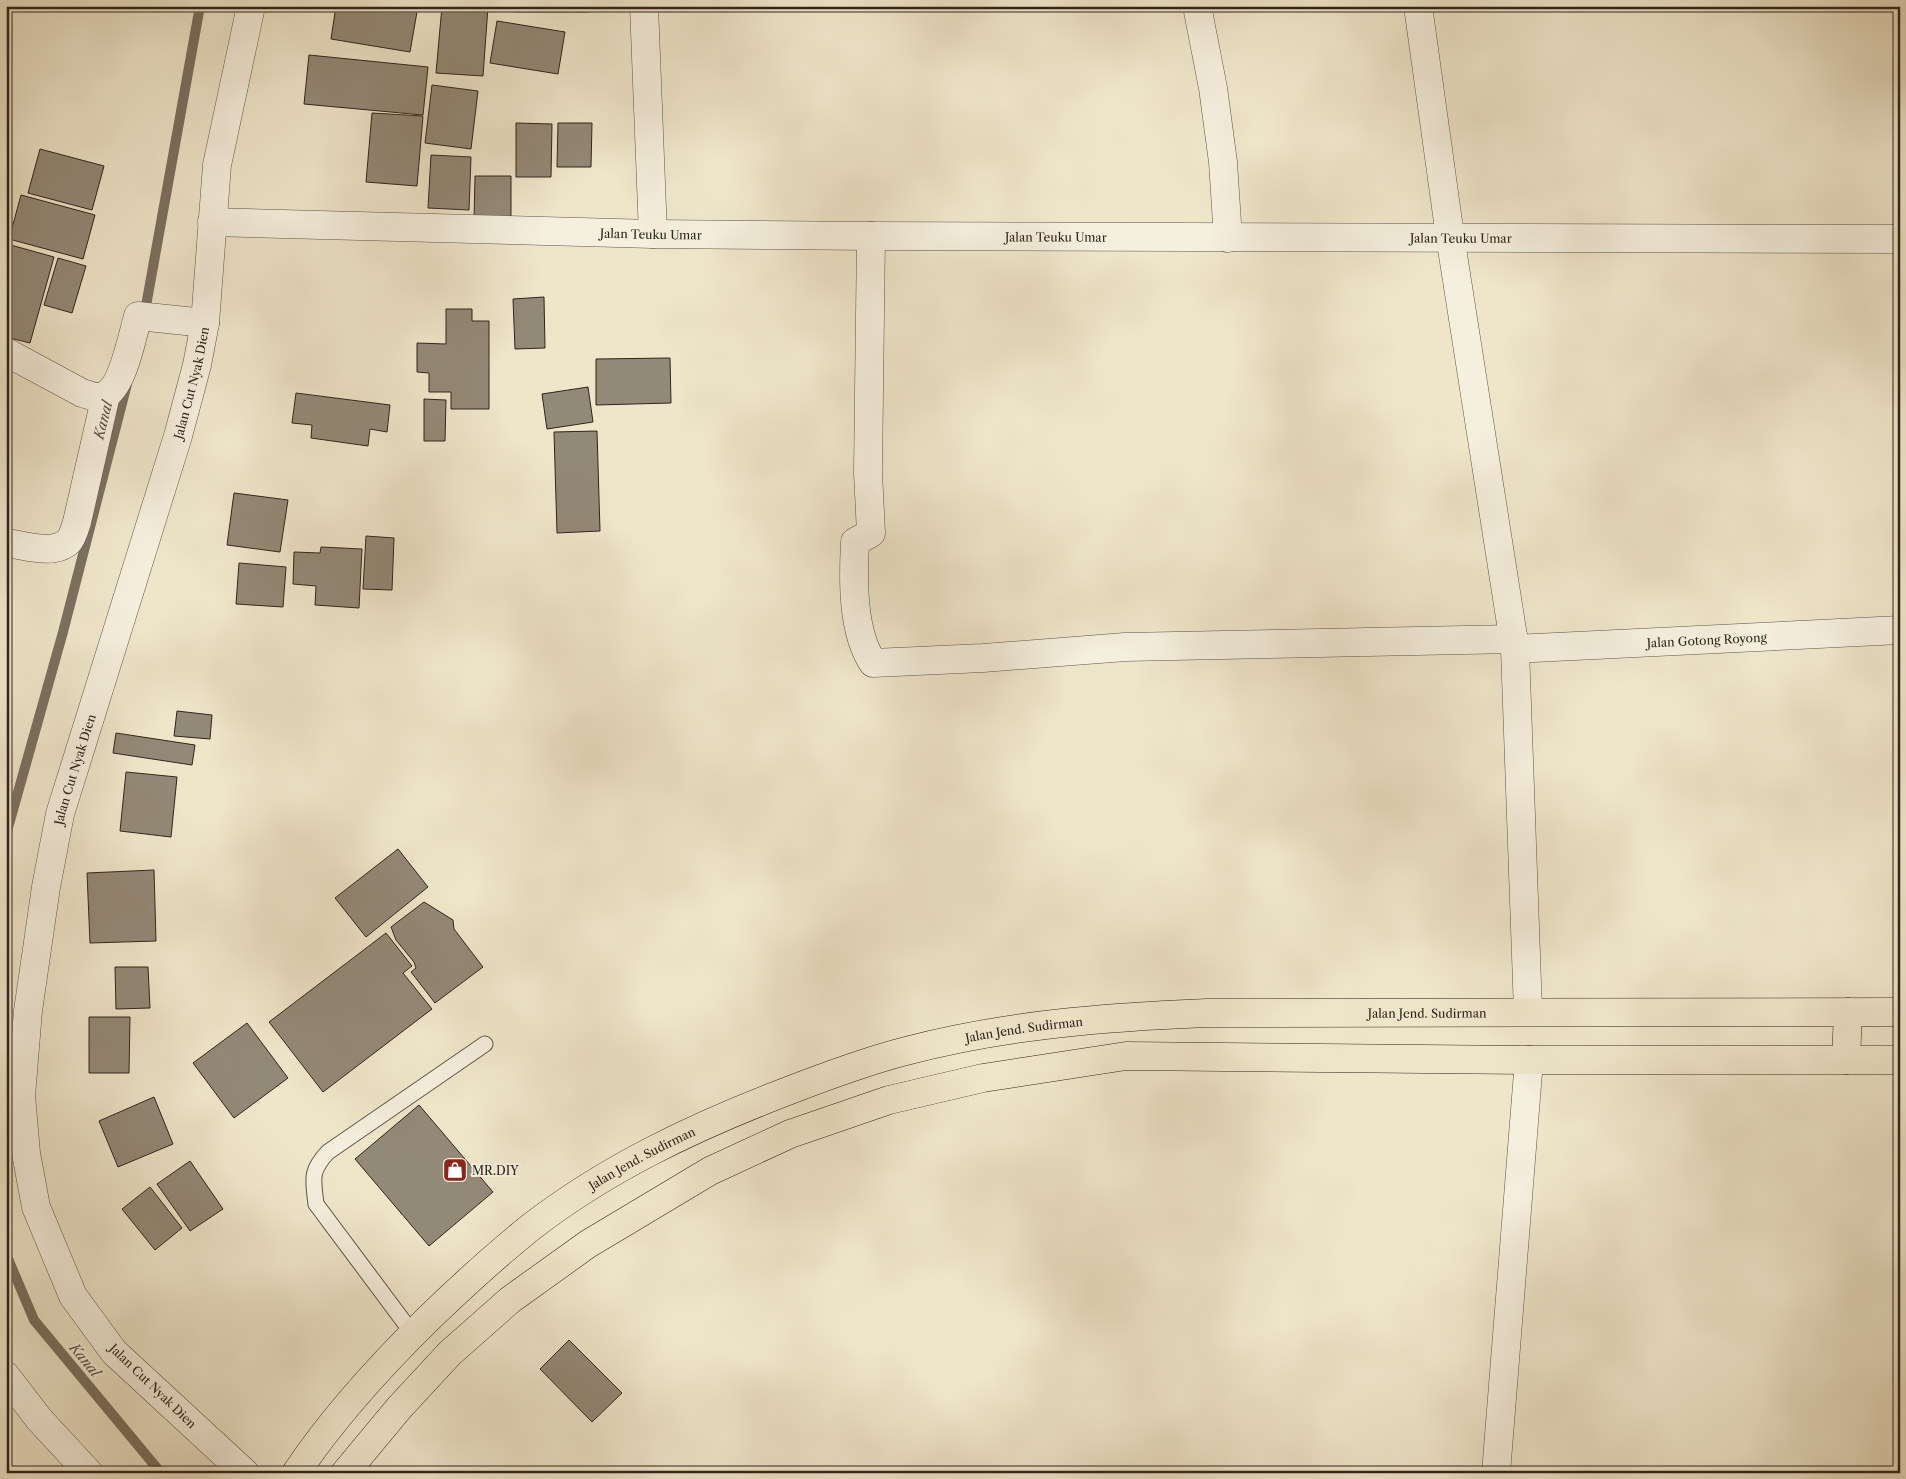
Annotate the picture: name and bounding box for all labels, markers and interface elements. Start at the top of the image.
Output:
street label: Jalan Teuku Umar [598,225,702,242]
street label: Jalan Teuku Umar [1003,229,1107,244]
street label: Jalan Teuku Umar [1408,230,1512,245]
street label: Jalan Cut Nyak Dien [169,325,212,443]
water label: Kanal [89,398,117,442]
street label: Jalan Gotong Royong [1644,629,1768,650]
street label: Jalan Cut Nyak Dien [50,712,98,828]
street label: Jalan Jend. Sudirman [1366,1005,1487,1020]
street label: Jalan Jend. Sudirman [962,1013,1084,1045]
street label: Jalan Jend. Sudirman [584,1123,698,1194]
shop icon: MR.DIY [442,1157,468,1183]
place label: MR.DIY [472,1163,519,1178]
water label: Kanal [65,1339,105,1382]
street label: Jalan Cut Nyak Dien [105,1339,200,1432]

